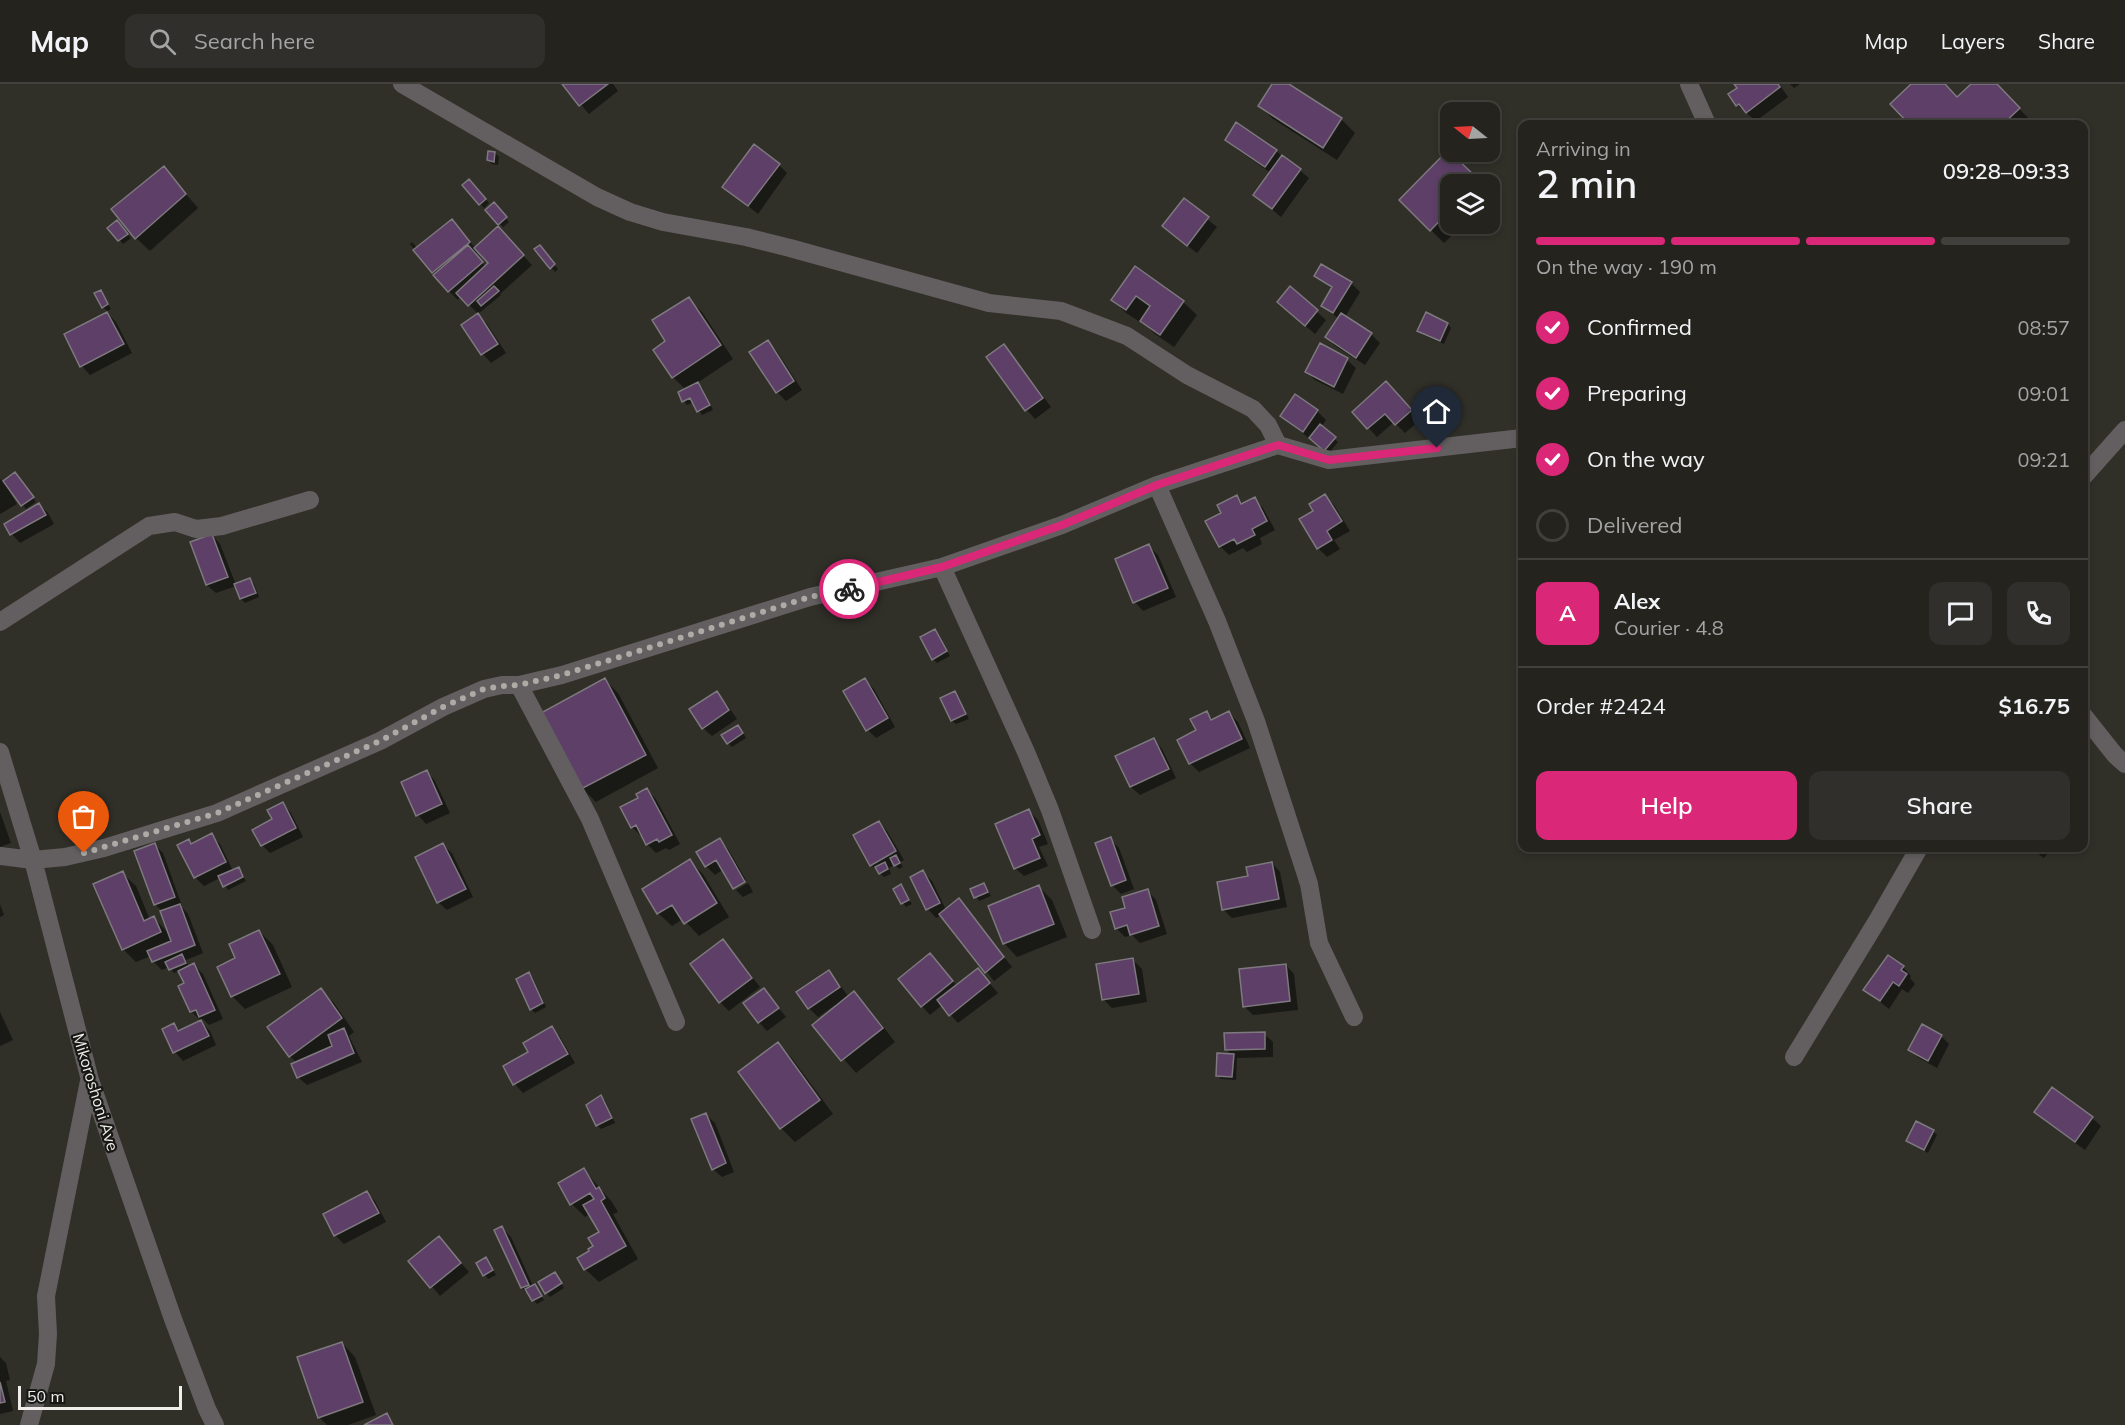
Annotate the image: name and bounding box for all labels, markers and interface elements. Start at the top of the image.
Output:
search box [125,14,545,68]
text: Map [30,24,89,59]
icon: search [146,25,179,58]
text: Search here [194,27,315,55]
text: Map [1865,28,1908,54]
text: Layers [1941,28,2005,54]
text: Share [2038,28,2095,54]
north arrow [1440,102,1500,162]
map controls [1440,102,1500,234]
text: Arriving in [1536,136,1631,161]
text: 09:28–09:33 [1943,157,2070,185]
text: 2 min [1536,159,1637,208]
button: layers [1440,174,1500,234]
text: On the way · 190 m [1536,254,1717,279]
icon: check [1536,311,1569,344]
text: Confirmed [1587,313,1692,341]
text: 08:57 [2017,315,2070,340]
icon: check [1536,377,1569,410]
text: Preparing [1587,379,1687,407]
text: 09:01 [2017,381,2070,406]
pin [1411,386,1462,448]
icon: home [1420,395,1453,428]
icon: check [1536,443,1569,476]
text: On the way [1587,445,1705,473]
text: 09:21 [2017,447,2070,472]
text: Delivered [1587,511,1682,539]
courier [819,559,879,619]
icon: bike [833,573,866,606]
button: chat [1929,582,1992,645]
button: phone [2007,582,2070,645]
text: Alex [1614,587,1660,615]
text: A [1559,599,1576,627]
text: Courier · 4.8 [1614,615,1724,640]
text: Order #2424 [1536,692,1666,720]
text: $16.75 [1999,692,2070,720]
button: Help [1536,771,1797,840]
button: Share [1809,771,2070,840]
pin [58,791,109,853]
icon: bag [67,800,100,833]
street label: Mikoroshoni Ave [69,1031,123,1153]
scale bar [18,1383,182,1410]
text: 50 m [27,1386,64,1406]

